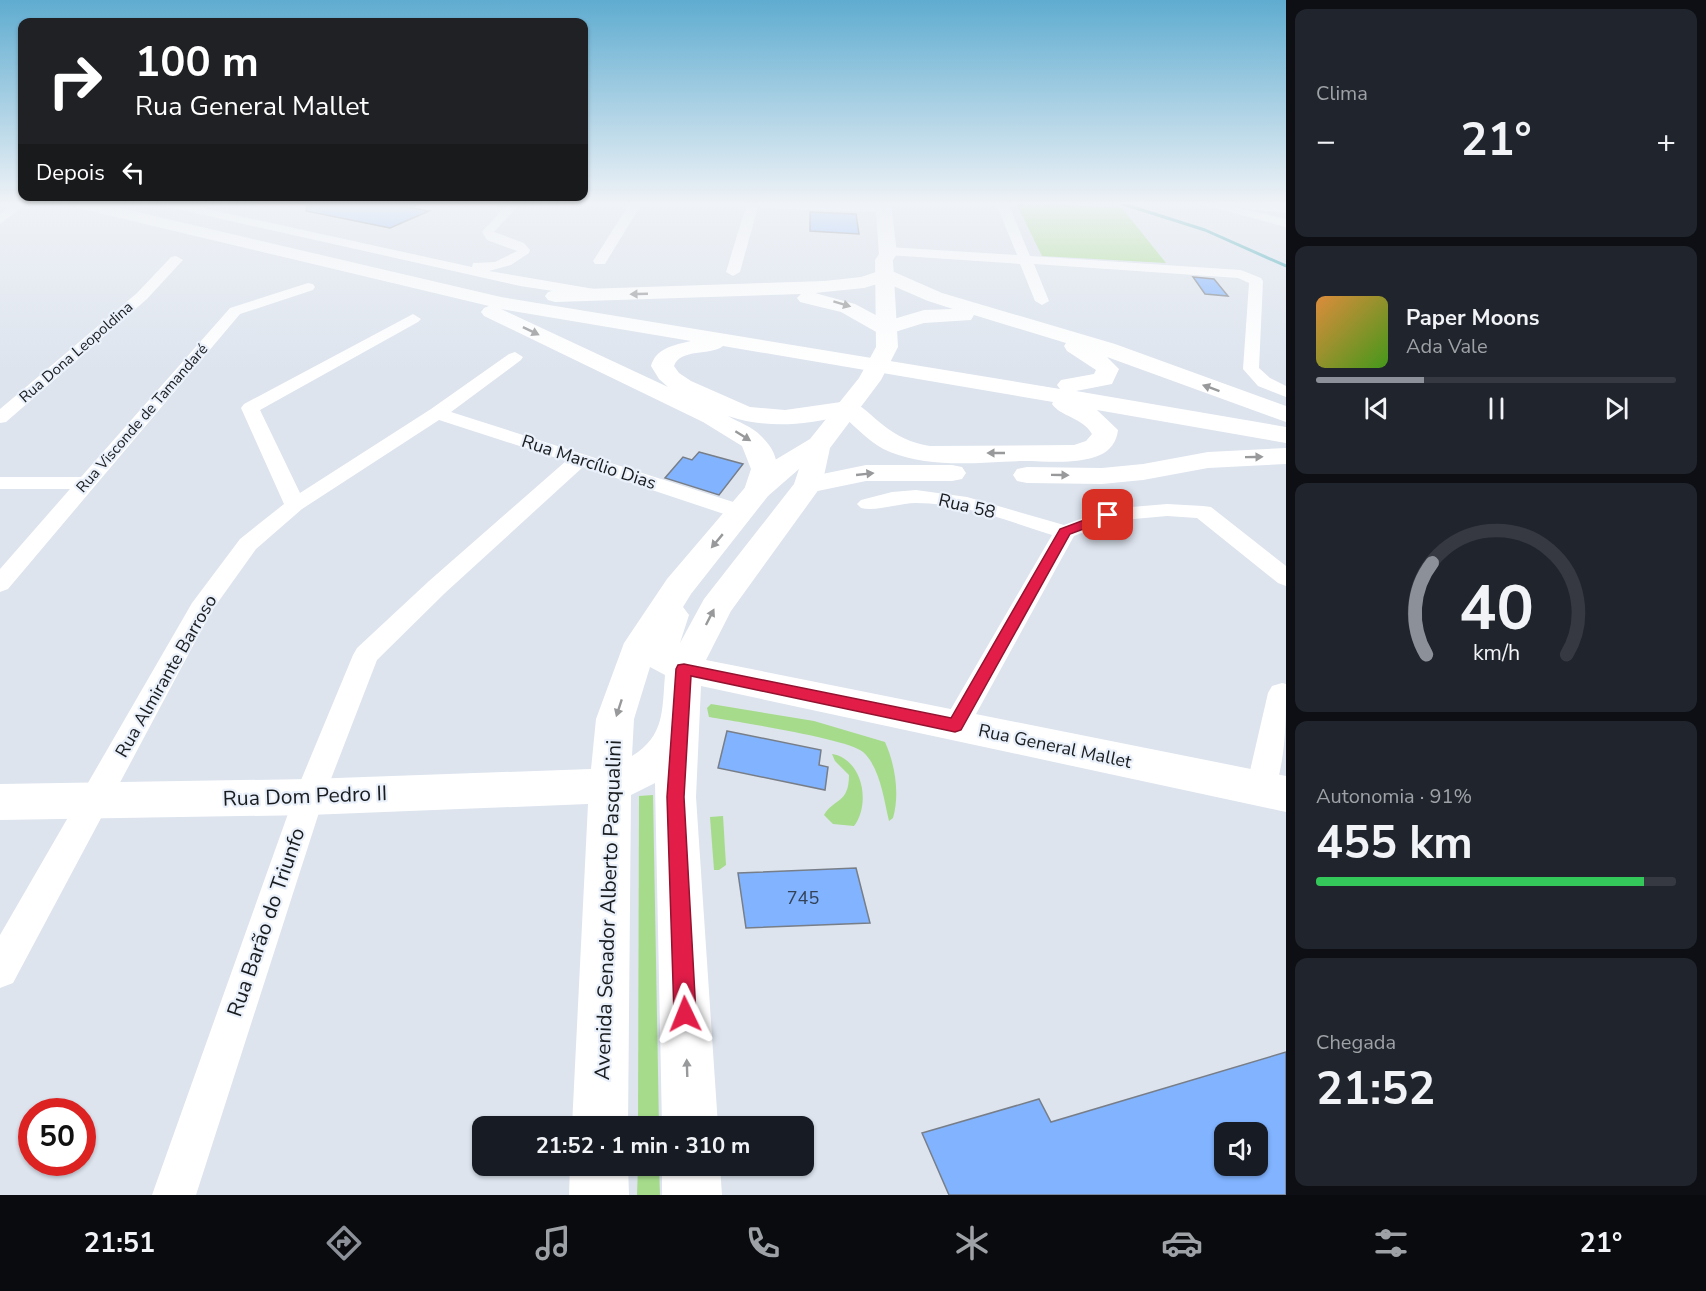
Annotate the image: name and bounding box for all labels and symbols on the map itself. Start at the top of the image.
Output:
one-way arrow [630,289,649,298]
street label: Rua Dona Leopoldina [15,297,137,407]
one-way arrow [833,300,851,309]
one-way arrow [522,325,540,335]
street label: Rua Visconde de Tamandaré [72,339,212,497]
one-way arrow [1202,383,1220,392]
street label: Rua Marcílio Dias [519,429,659,495]
one-way arrow [735,430,751,441]
one-way arrow [986,448,1005,458]
one-way arrow [1244,452,1263,461]
one-way arrow [856,469,875,479]
one-way arrow [1051,470,1070,480]
street label: Rua 58 [936,488,998,524]
pin [1082,489,1133,540]
one-way arrow [710,533,723,549]
street label: Rua Almirante Barroso [110,590,222,762]
one-way arrow [706,609,715,626]
one-way arrow [614,699,623,717]
street label: Rua General Mallet [976,718,1134,774]
street label: Avenida Senador Alberto Pasqualini [588,739,628,1081]
street label: Rua Dom Pedro II [222,779,388,813]
street label: Rua Barão do Triunfo [221,824,311,1020]
house number: 745 [787,886,819,910]
position arrow [653,982,717,1046]
one-way arrow [683,1059,692,1078]
speed limit sign: 50 [18,1098,96,1176]

